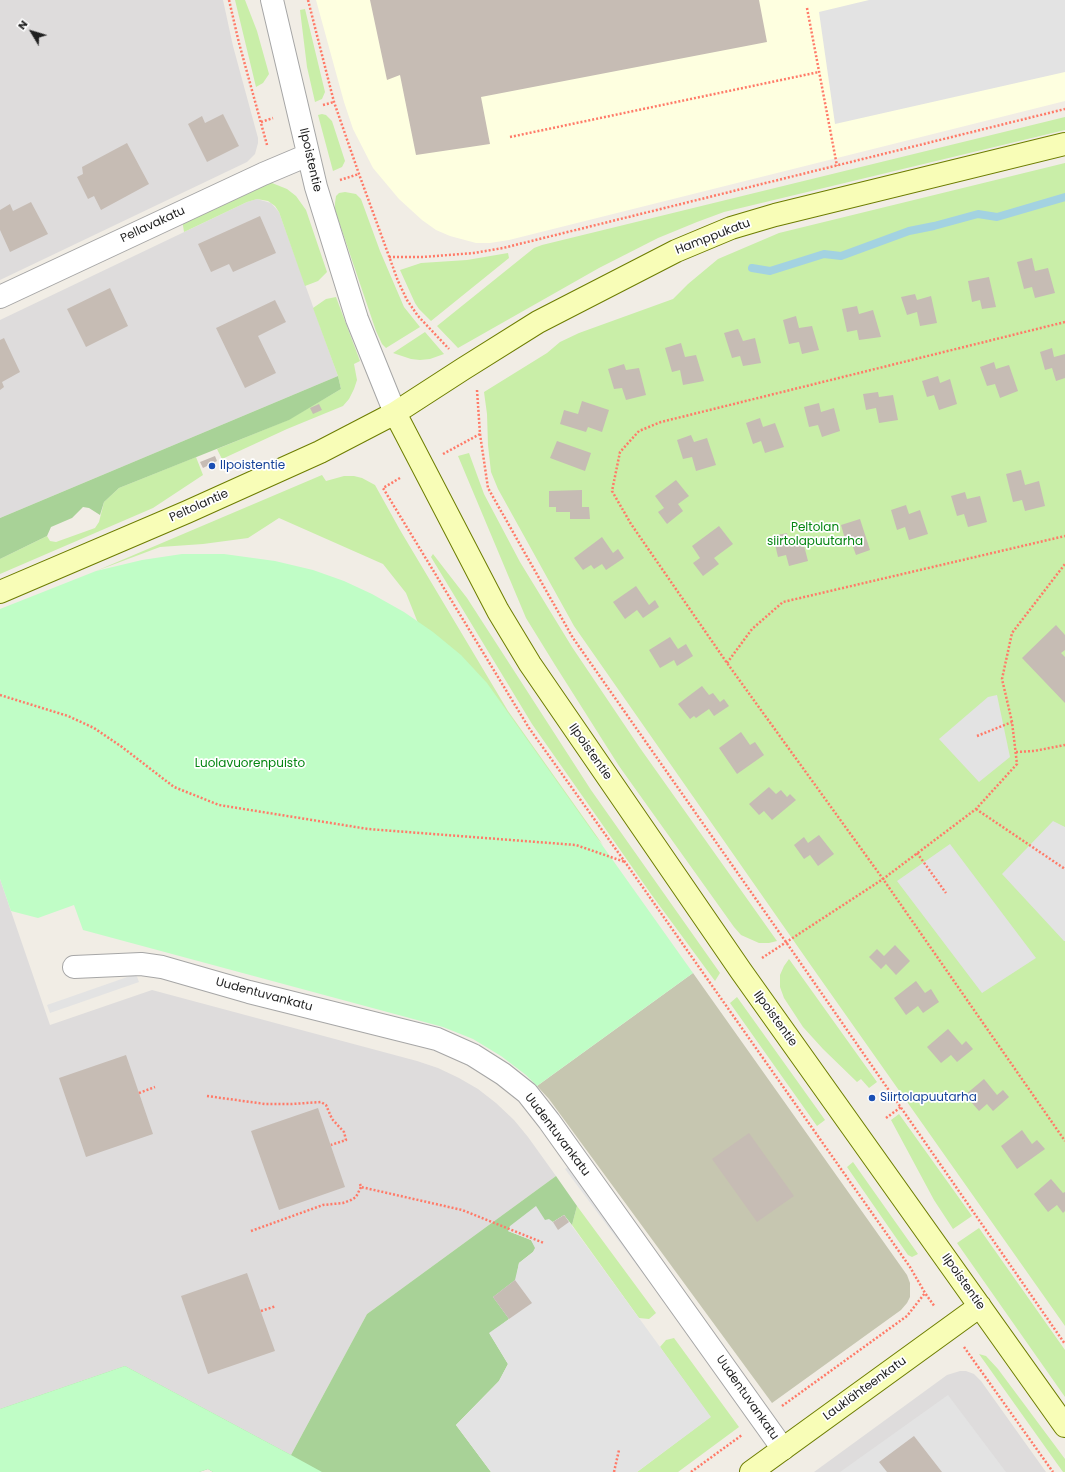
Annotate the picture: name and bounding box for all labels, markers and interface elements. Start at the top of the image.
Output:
north arrow [12,12,52,52]
text: N [14,16,31,33]
street label: Ilpoistentie [296,127,324,193]
street label: Pellavakatu [118,204,188,246]
street label: Hamppukatu [674,216,752,258]
place label: Ilpoistentie [220,459,285,473]
marker: Ilpoistentie [207,461,217,471]
street label: Peltolantie [167,487,231,525]
park label: Peltolan siirtolapuutarha [767,521,863,549]
street label: Ilpoistentie [565,721,615,783]
park label: Luolavuorenpuisto [195,757,305,771]
street label: Uudentuvankatu [214,975,314,1015]
street label: Ilpoistentie [750,988,800,1050]
street label: Uudentuvankatu [521,1091,593,1179]
place label: Siirtolapuutarha [880,1091,977,1105]
marker: Siirtolapuutarha [867,1093,877,1103]
street label: Ilpoistentie [938,1251,988,1313]
street label: Uudentuvankatu [712,1353,782,1443]
street label: Lauklähteenkatu [821,1354,909,1424]

